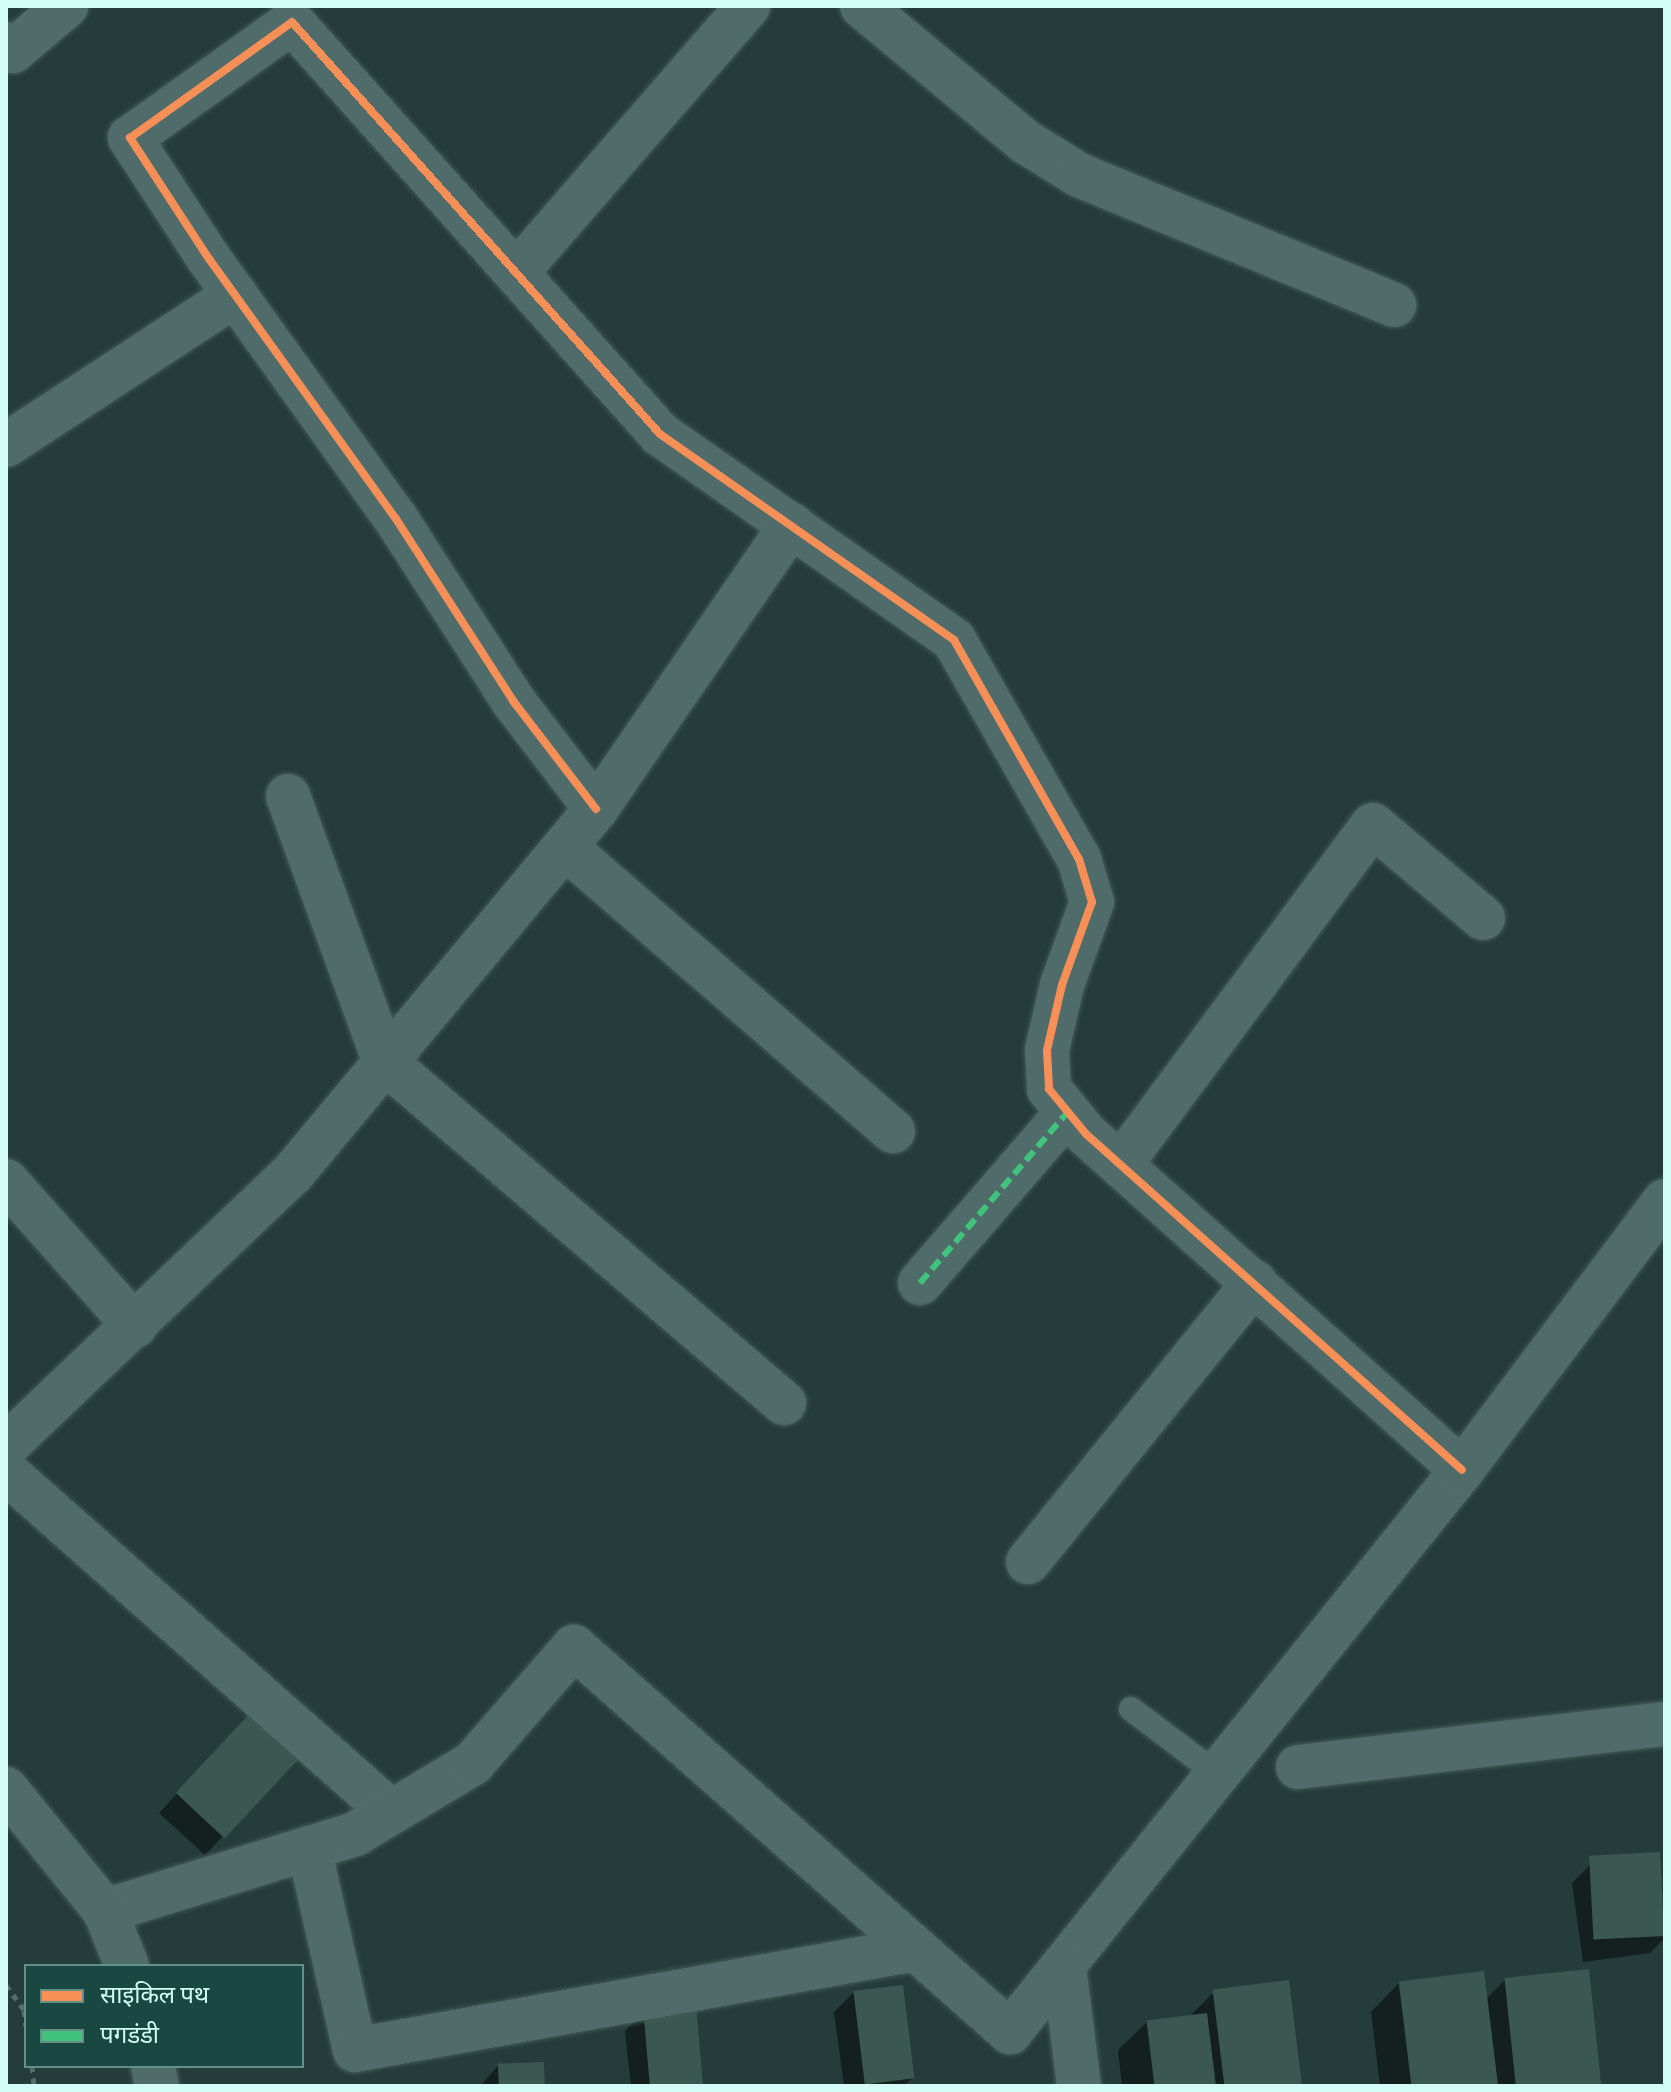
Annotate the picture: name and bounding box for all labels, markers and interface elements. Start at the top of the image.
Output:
legend [24,1964,304,2068]
text: साइकिल पथ [100,1979,209,2010]
text: पगडंडी [100,2019,159,2050]

